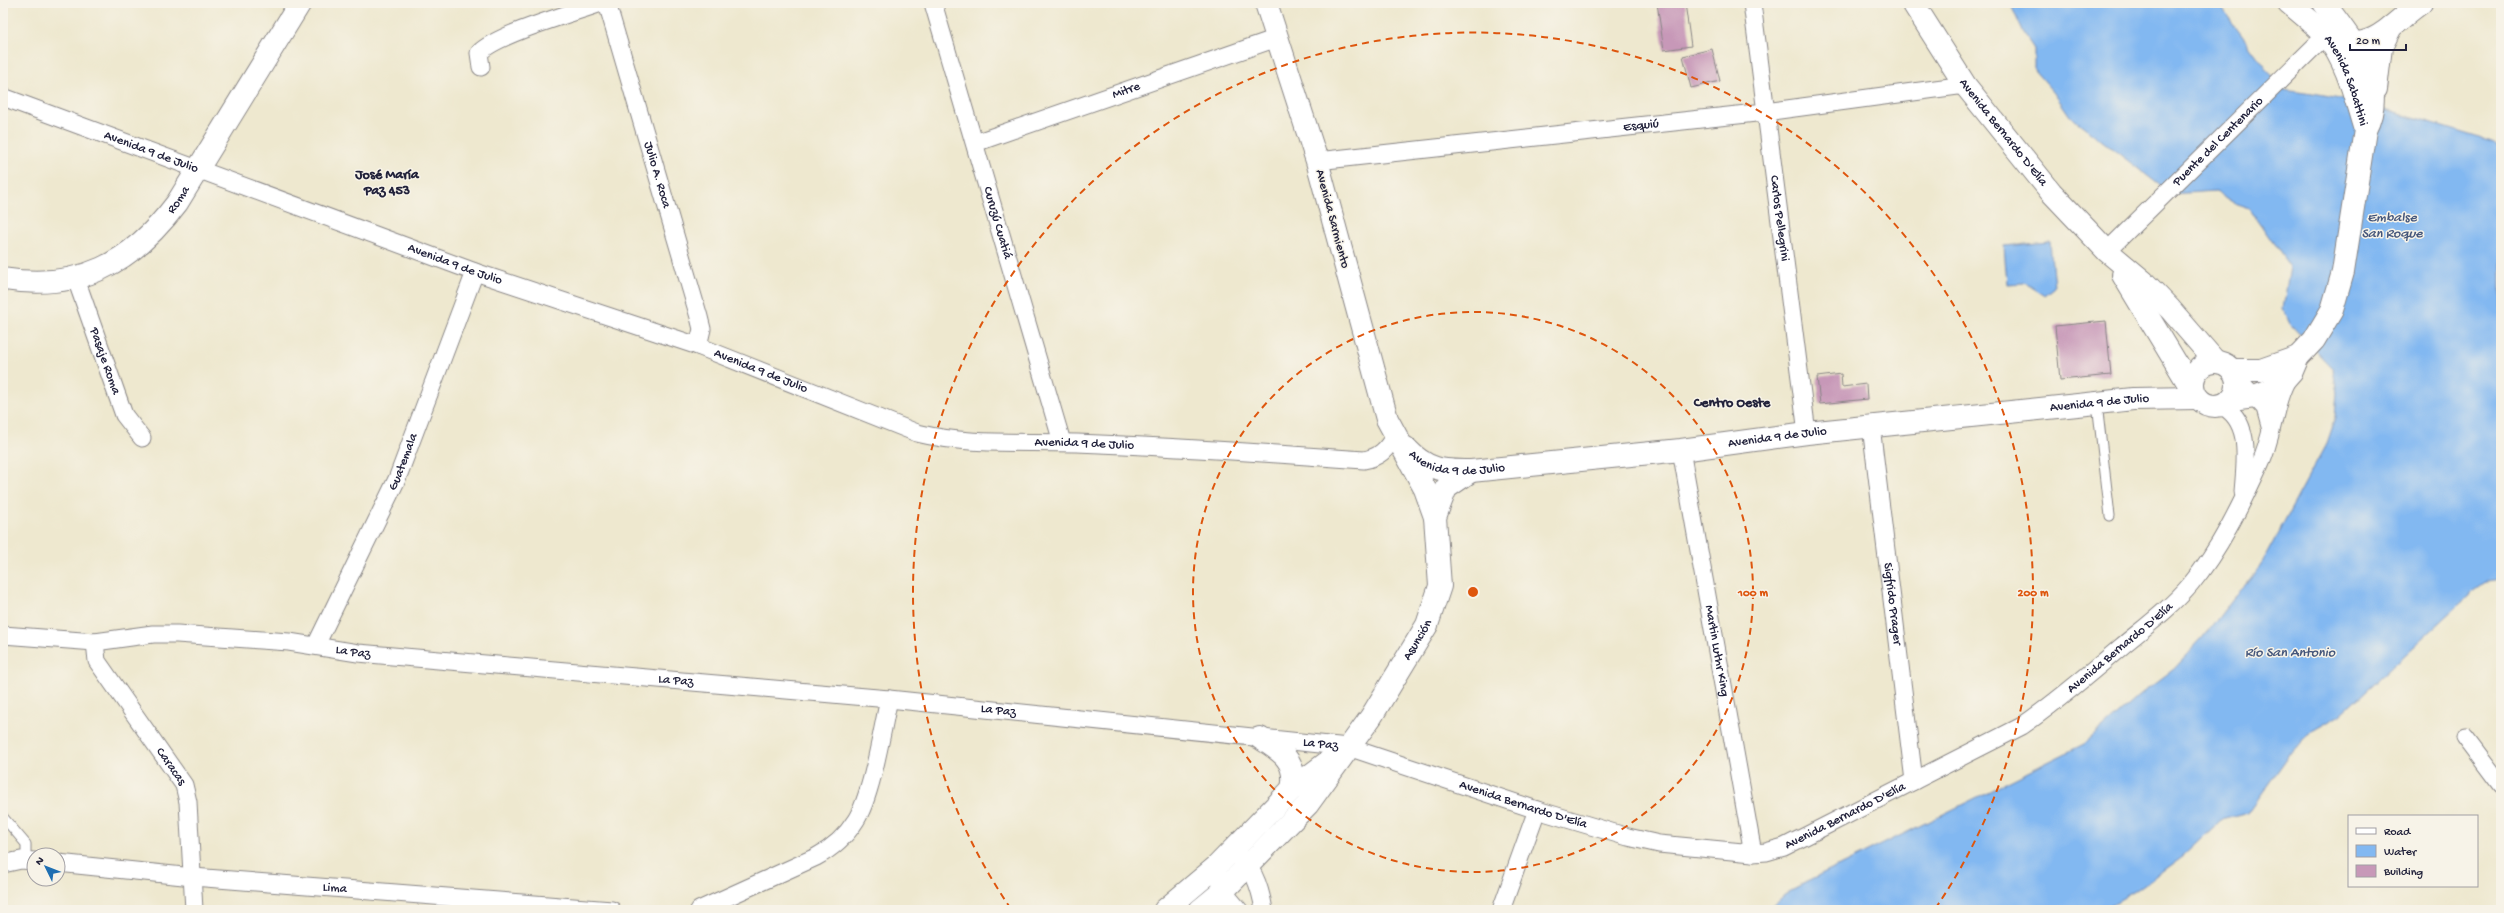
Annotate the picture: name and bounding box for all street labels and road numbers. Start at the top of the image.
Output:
street label: Avenida Sabattini [2321,32,2371,128]
street label: Avenida Bernardo D'Elía [1956,76,2051,190]
street label: Mitre [1110,79,1142,102]
street label: Puente del Centenario [2169,93,2267,190]
street label: Esquiú [1622,116,1660,135]
street label: Avenida 9 de Julio [102,128,201,176]
street label: Julio A. Roca [640,140,674,211]
street label: Avenida Sarmiento [1312,168,1352,270]
street label: Carlos Pellegrini [1767,174,1792,262]
street label: Roma [164,183,194,217]
street label: Curuzú Cuatiá [980,185,1015,261]
street label: Avenida 9 de Julio [406,240,505,288]
street label: Pasaje Roma [86,325,124,397]
street label: Avenida 9 de Julio [712,346,810,396]
street label: Avenida 9 de Julio [2049,391,2149,415]
street label: Avenida 9 de Julio [1727,423,1828,451]
street label: Guatemala [385,430,421,493]
street label: Avenida 9 de Julio [1035,435,1135,453]
street label: Avenida 9 de Julio [1405,447,1506,479]
street label: Sigfrido Prager [1880,562,1905,647]
street label: Avenida Bernardo D'Elía [2064,599,2177,696]
street label: Martin Luthr King [1701,604,1732,698]
street label: Asunción [1400,617,1436,663]
street label: La Paz [335,642,372,662]
street label: La Paz [658,672,695,690]
street label: La Paz [980,701,1018,720]
street label: La Paz [1302,735,1340,754]
street label: Caracas [153,745,190,789]
street label: Avenida Bernardo D'Elía [1457,777,1590,832]
street label: Avenida Bernardo D'Elía [1782,779,1909,853]
street label: Lima [322,880,348,897]

